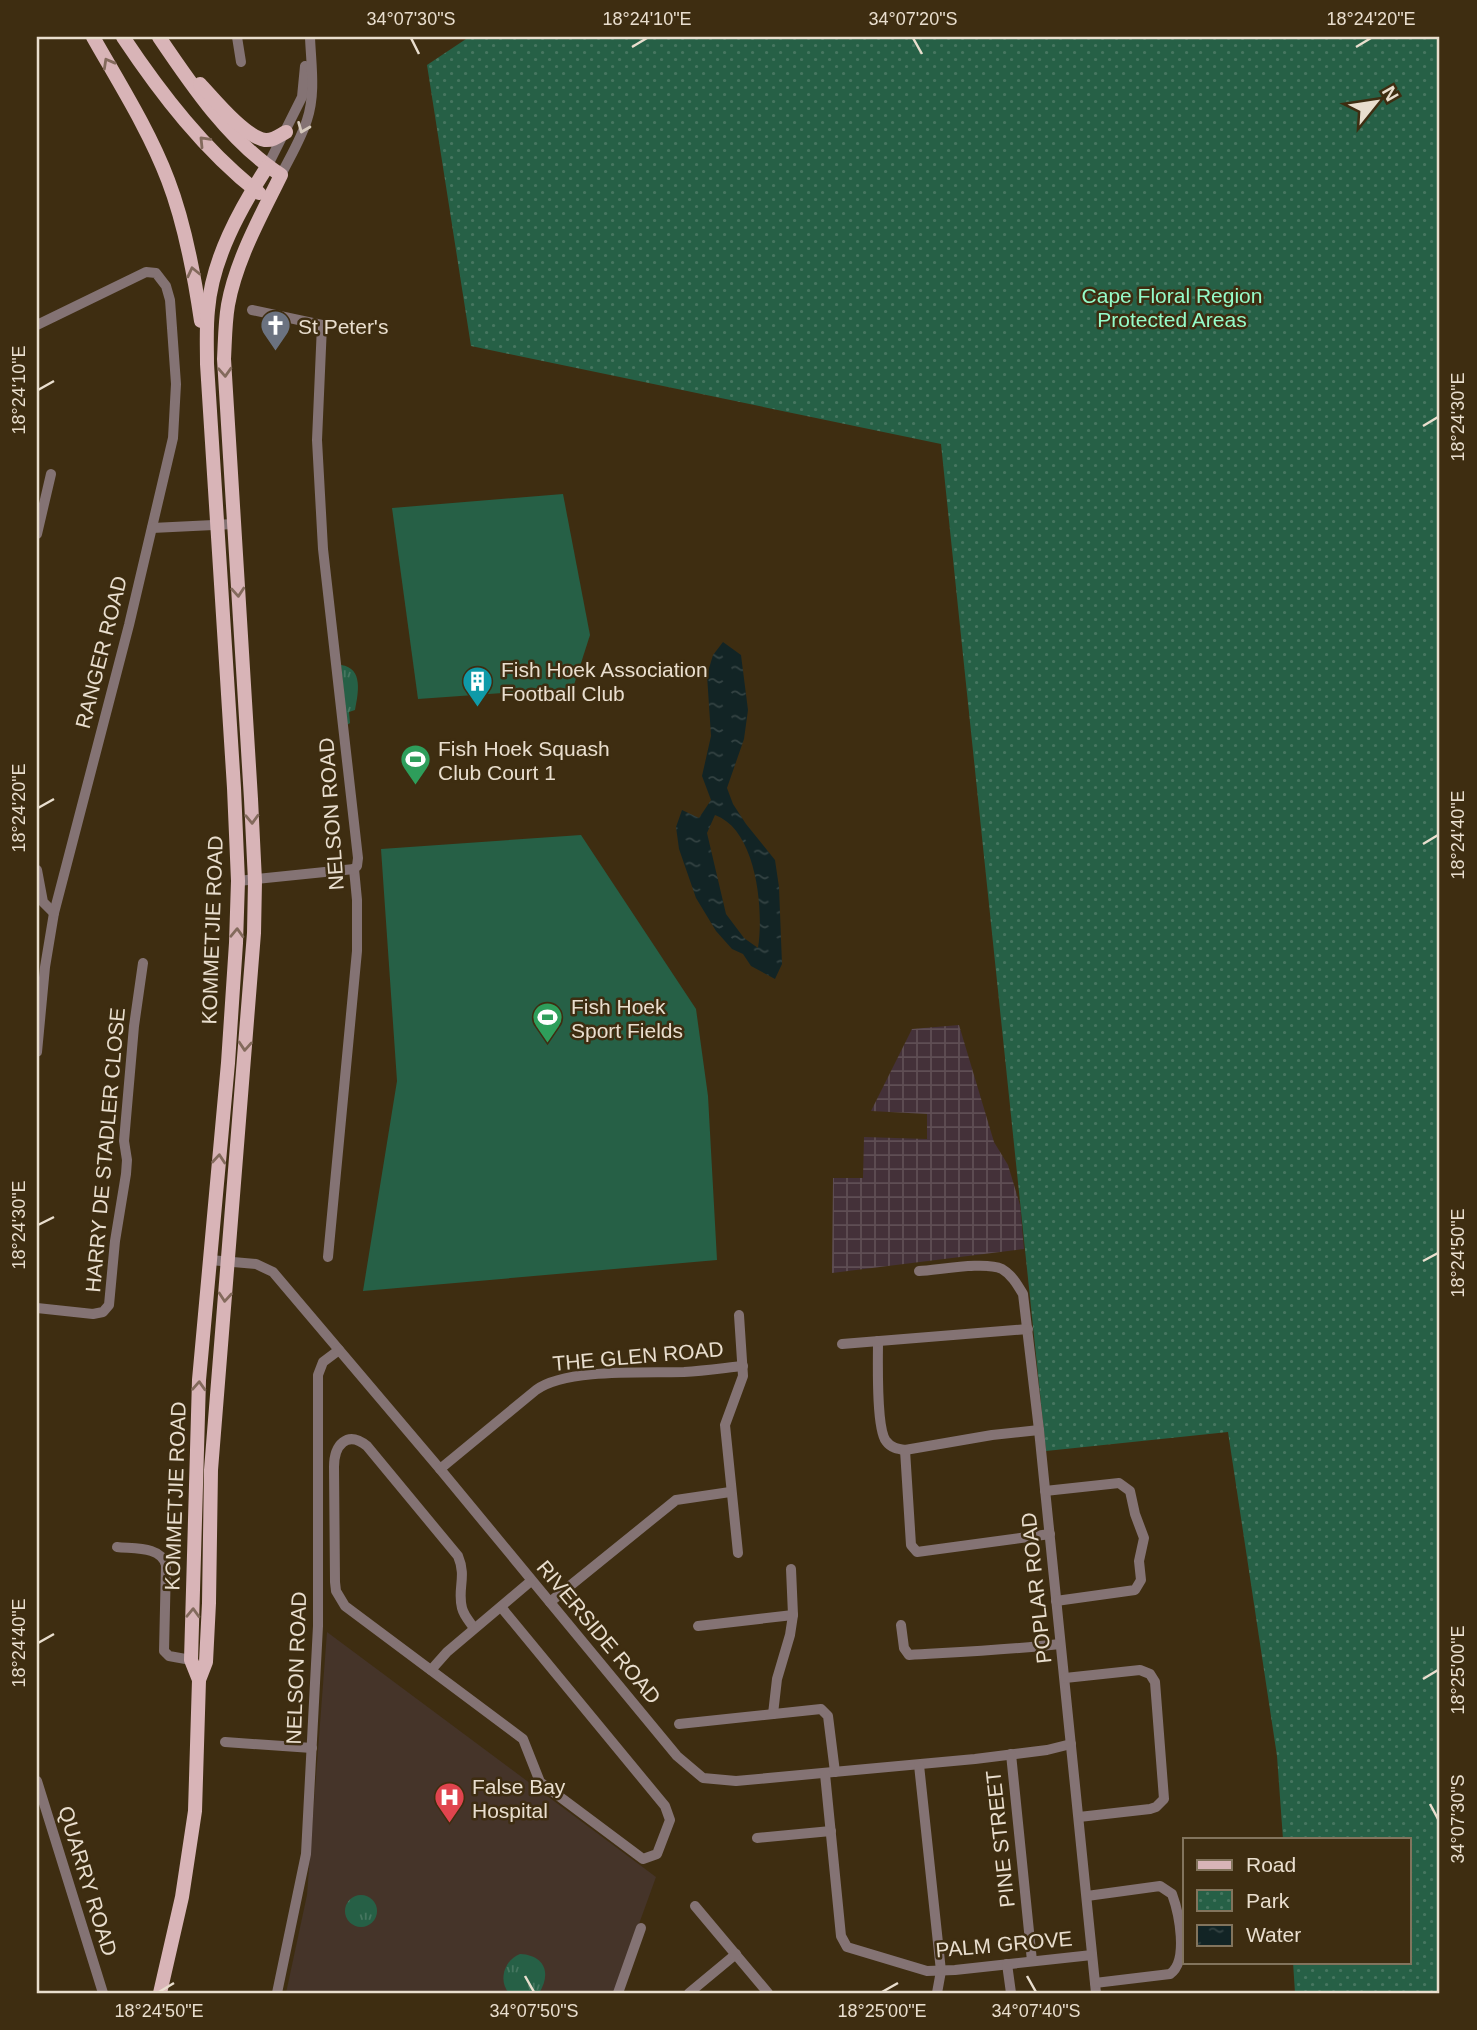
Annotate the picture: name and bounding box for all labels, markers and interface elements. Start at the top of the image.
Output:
text: 34°07'30"S [366,9,456,29]
text: 18°24'10"E [602,9,692,29]
text: 34°07'20"S [868,9,958,29]
text: 18°24'20"E [1326,9,1416,29]
one-way arrow [103,57,116,70]
north arrow [1340,66,1410,136]
text: N [1378,83,1403,105]
one-way arrow [298,121,312,133]
one-way arrow [200,136,213,149]
one-way arrow [187,266,201,278]
park label: Cape Floral Region Protected Areas [1082,284,1262,331]
church icon: St Peter's [258,309,292,353]
place label: St Peter's [298,315,388,338]
text: 18°24'10"E [9,345,29,435]
one-way arrow [217,367,232,378]
text: 18°24'30"E [1448,372,1468,462]
street label: RANGER ROAD [71,573,131,731]
one-way arrow [230,586,245,597]
place label: Fish Hoek Association Football Club [501,658,708,705]
building icon: Fish Hoek Association Football Club [461,664,495,708]
street label: NELSON ROAD [314,737,348,891]
place label: Fish Hoek Squash Club Court 1 [438,737,610,784]
sports icon: Fish Hoek Squash Club Court 1 [398,743,432,787]
text: 18°24'20"E [9,763,29,853]
text: 18°24'40"E [1448,790,1468,880]
one-way arrow [245,813,260,824]
street label: KOMMETJIE ROAD [197,835,227,1025]
one-way arrow [229,927,244,938]
place label: Fish Hoek Sport Fields [571,995,683,1042]
sports icon: Fish Hoek Sport Fields [531,1001,565,1045]
street label: HARRY DE STADLER CLOSE [81,1007,129,1293]
one-way arrow [238,1041,253,1052]
one-way arrow [211,1154,226,1165]
text: 18°24'30"E [9,1180,29,1270]
text: 18°24'50"E [1448,1208,1468,1298]
one-way arrow [218,1291,233,1303]
street label: THE GLEN ROAD [552,1337,724,1375]
one-way arrow [192,1380,207,1391]
street label: KOMMETJIE ROAD [160,1401,190,1591]
street label: POPLAR ROAD [1017,1511,1055,1665]
street label: RIVERSIDE ROAD [532,1556,666,1708]
street label: NELSON ROAD [282,1591,310,1745]
text: 18°24'40"E [9,1598,29,1688]
one-way arrow [185,1608,200,1619]
text: 18°25'00"E [1448,1625,1468,1715]
street label: PINE STREET [981,1769,1019,1909]
text: 34°07'30"S [1448,1774,1468,1864]
place label: False Bay Hospital [472,1775,566,1822]
hospital icon: False Bay Hospital [432,1781,466,1825]
street label: QUARRY ROAD [54,1803,122,1959]
legend [1183,1838,1410,1964]
text: Road [1246,1853,1296,1876]
text: Park [1246,1889,1290,1912]
text: Water [1246,1923,1301,1946]
street label: PALM GROVE [935,1927,1073,1961]
text: 18°24'50"E [114,2001,204,2021]
text: 34°07'50"S [489,2001,579,2021]
text: 18°25'00"E [837,2001,927,2021]
text: 34°07'40"S [991,2001,1081,2021]

